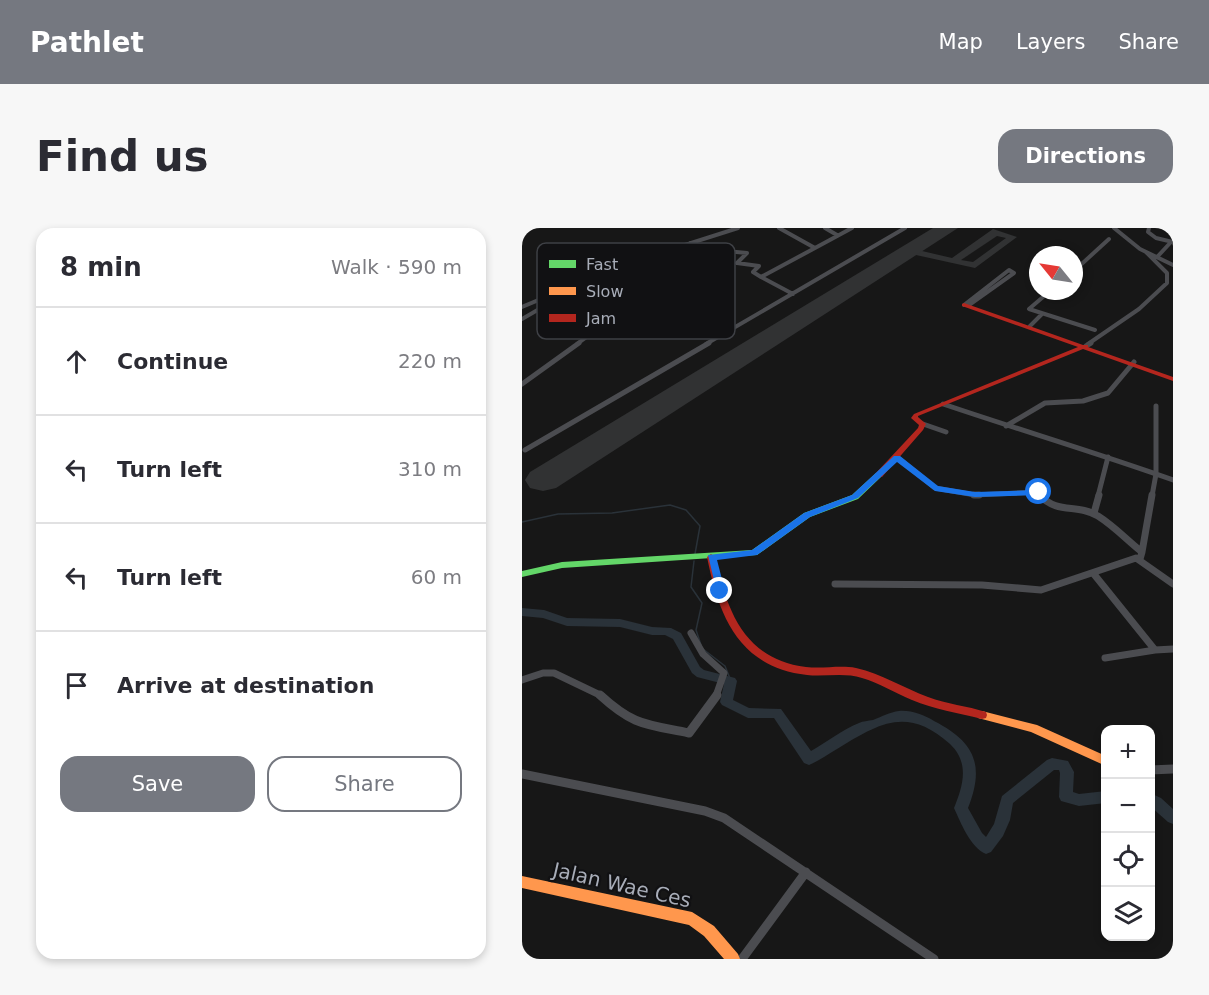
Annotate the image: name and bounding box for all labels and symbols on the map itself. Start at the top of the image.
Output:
legend [537,243,735,339]
north arrow [1029,246,1083,300]
text: Fast [586,255,618,274]
text: Slow [586,282,623,301]
text: Jam [585,309,616,328]
route start [1025,478,1051,504]
route end [706,577,732,603]
street label: Jalan Wae Ces [549,857,693,913]

